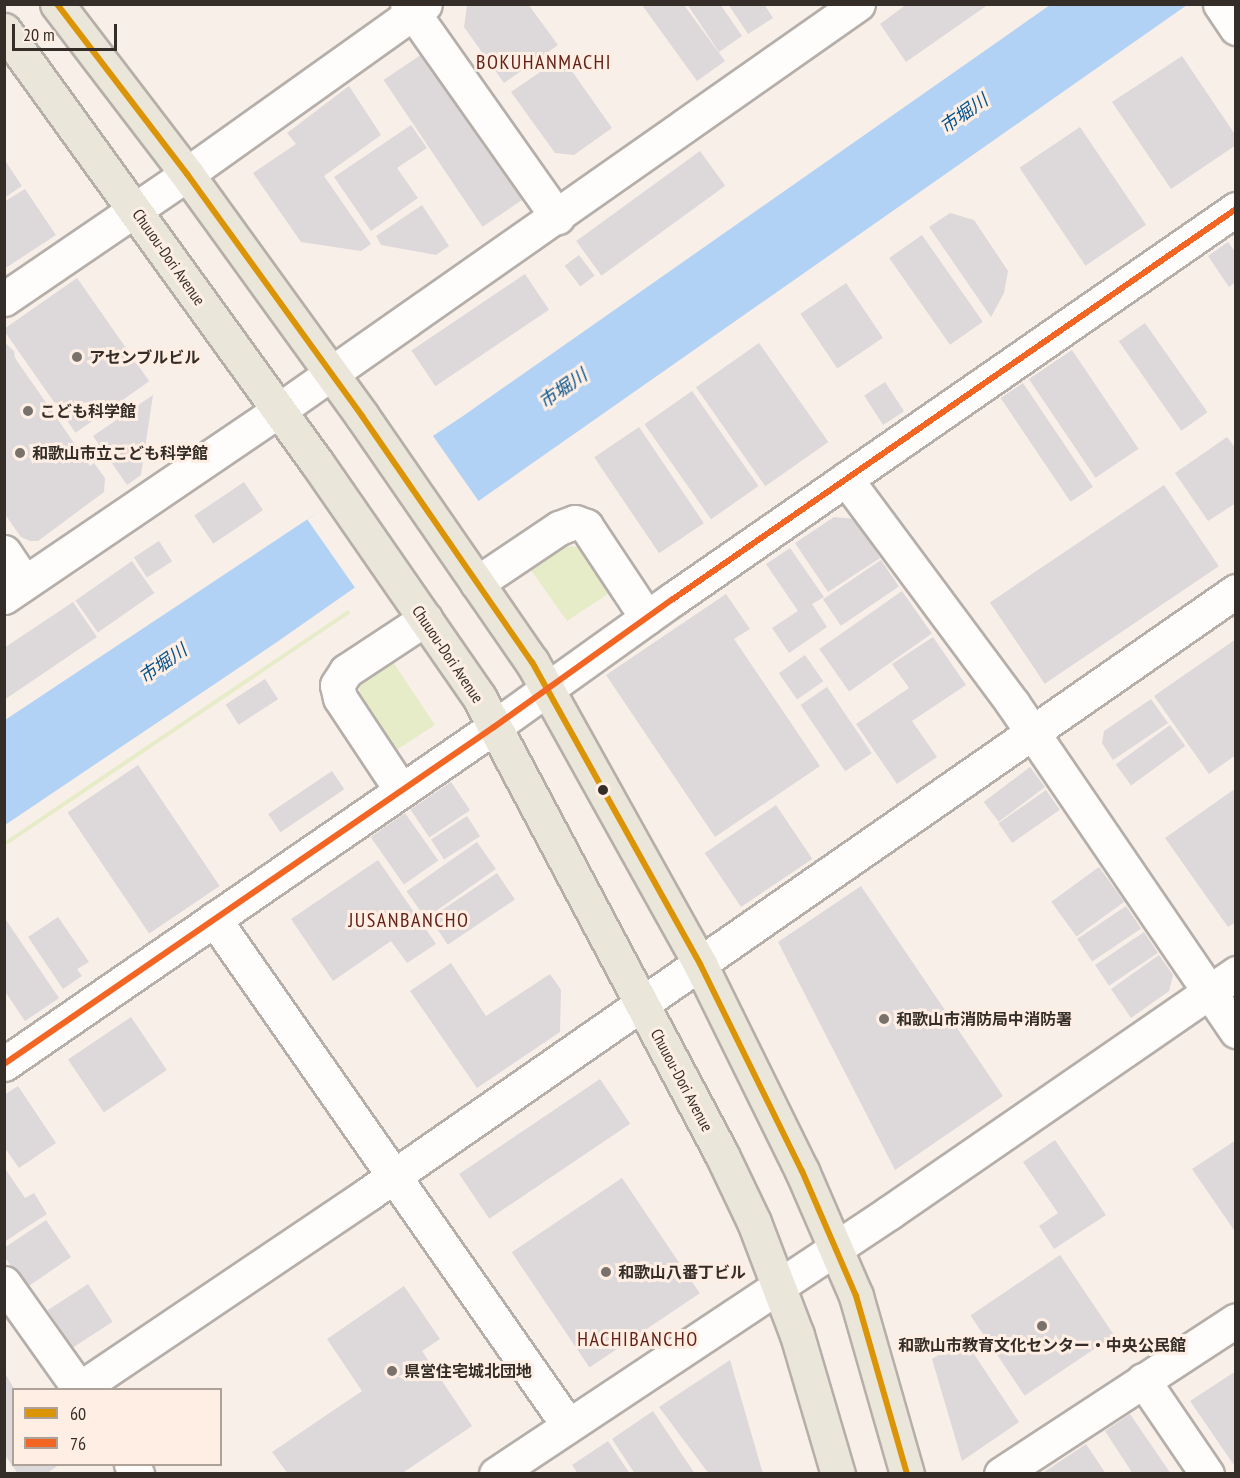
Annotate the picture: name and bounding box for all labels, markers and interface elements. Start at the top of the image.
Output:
scale bar [15,12,120,50]
text: 20 m [23,23,55,46]
district label: BOKUHANMACHI [476,50,612,74]
water label: 市堀川 [936,90,992,138]
street label: Chuuou-Dori Avenue [129,205,209,309]
place label: アセンブルビル [89,347,201,367]
marker: アセンブルビル [70,350,84,364]
water label: 市堀川 [535,365,591,413]
place label: こども科学館 [40,401,136,421]
marker: こども科学館 [21,404,35,418]
place label: 和歌山市立こども科学館 [32,443,208,463]
marker: 和歌山市立こども科学館 [13,446,27,460]
street label: Chuuou-Dori Avenue [408,601,488,707]
water label: 市堀川 [135,640,191,688]
unlabelled marker [597,784,609,796]
district label: JUSANBANCHO [348,908,470,932]
place label: 和歌山市消防局中消防署 [896,1009,1072,1029]
marker: 和歌山市消防局中消防署 [877,1012,891,1026]
street label: Chuuou-Dori Avenue [647,1025,717,1135]
place label: 和歌山八番丁ビル [618,1262,746,1282]
marker: 和歌山八番丁ビル [599,1265,613,1279]
marker: 和歌山市教育文化センター・中央公民館 [1035,1319,1049,1333]
district label: HACHIBANCHO [577,1327,699,1351]
place label: 和歌山市教育文化センター・中央公民館 [898,1335,1186,1355]
place label: 県営住宅城北団地 [404,1361,532,1381]
marker: 県営住宅城北団地 [385,1364,399,1378]
legend [12,1388,222,1466]
text: 60 [70,1402,86,1425]
text: 76 [70,1432,86,1455]

